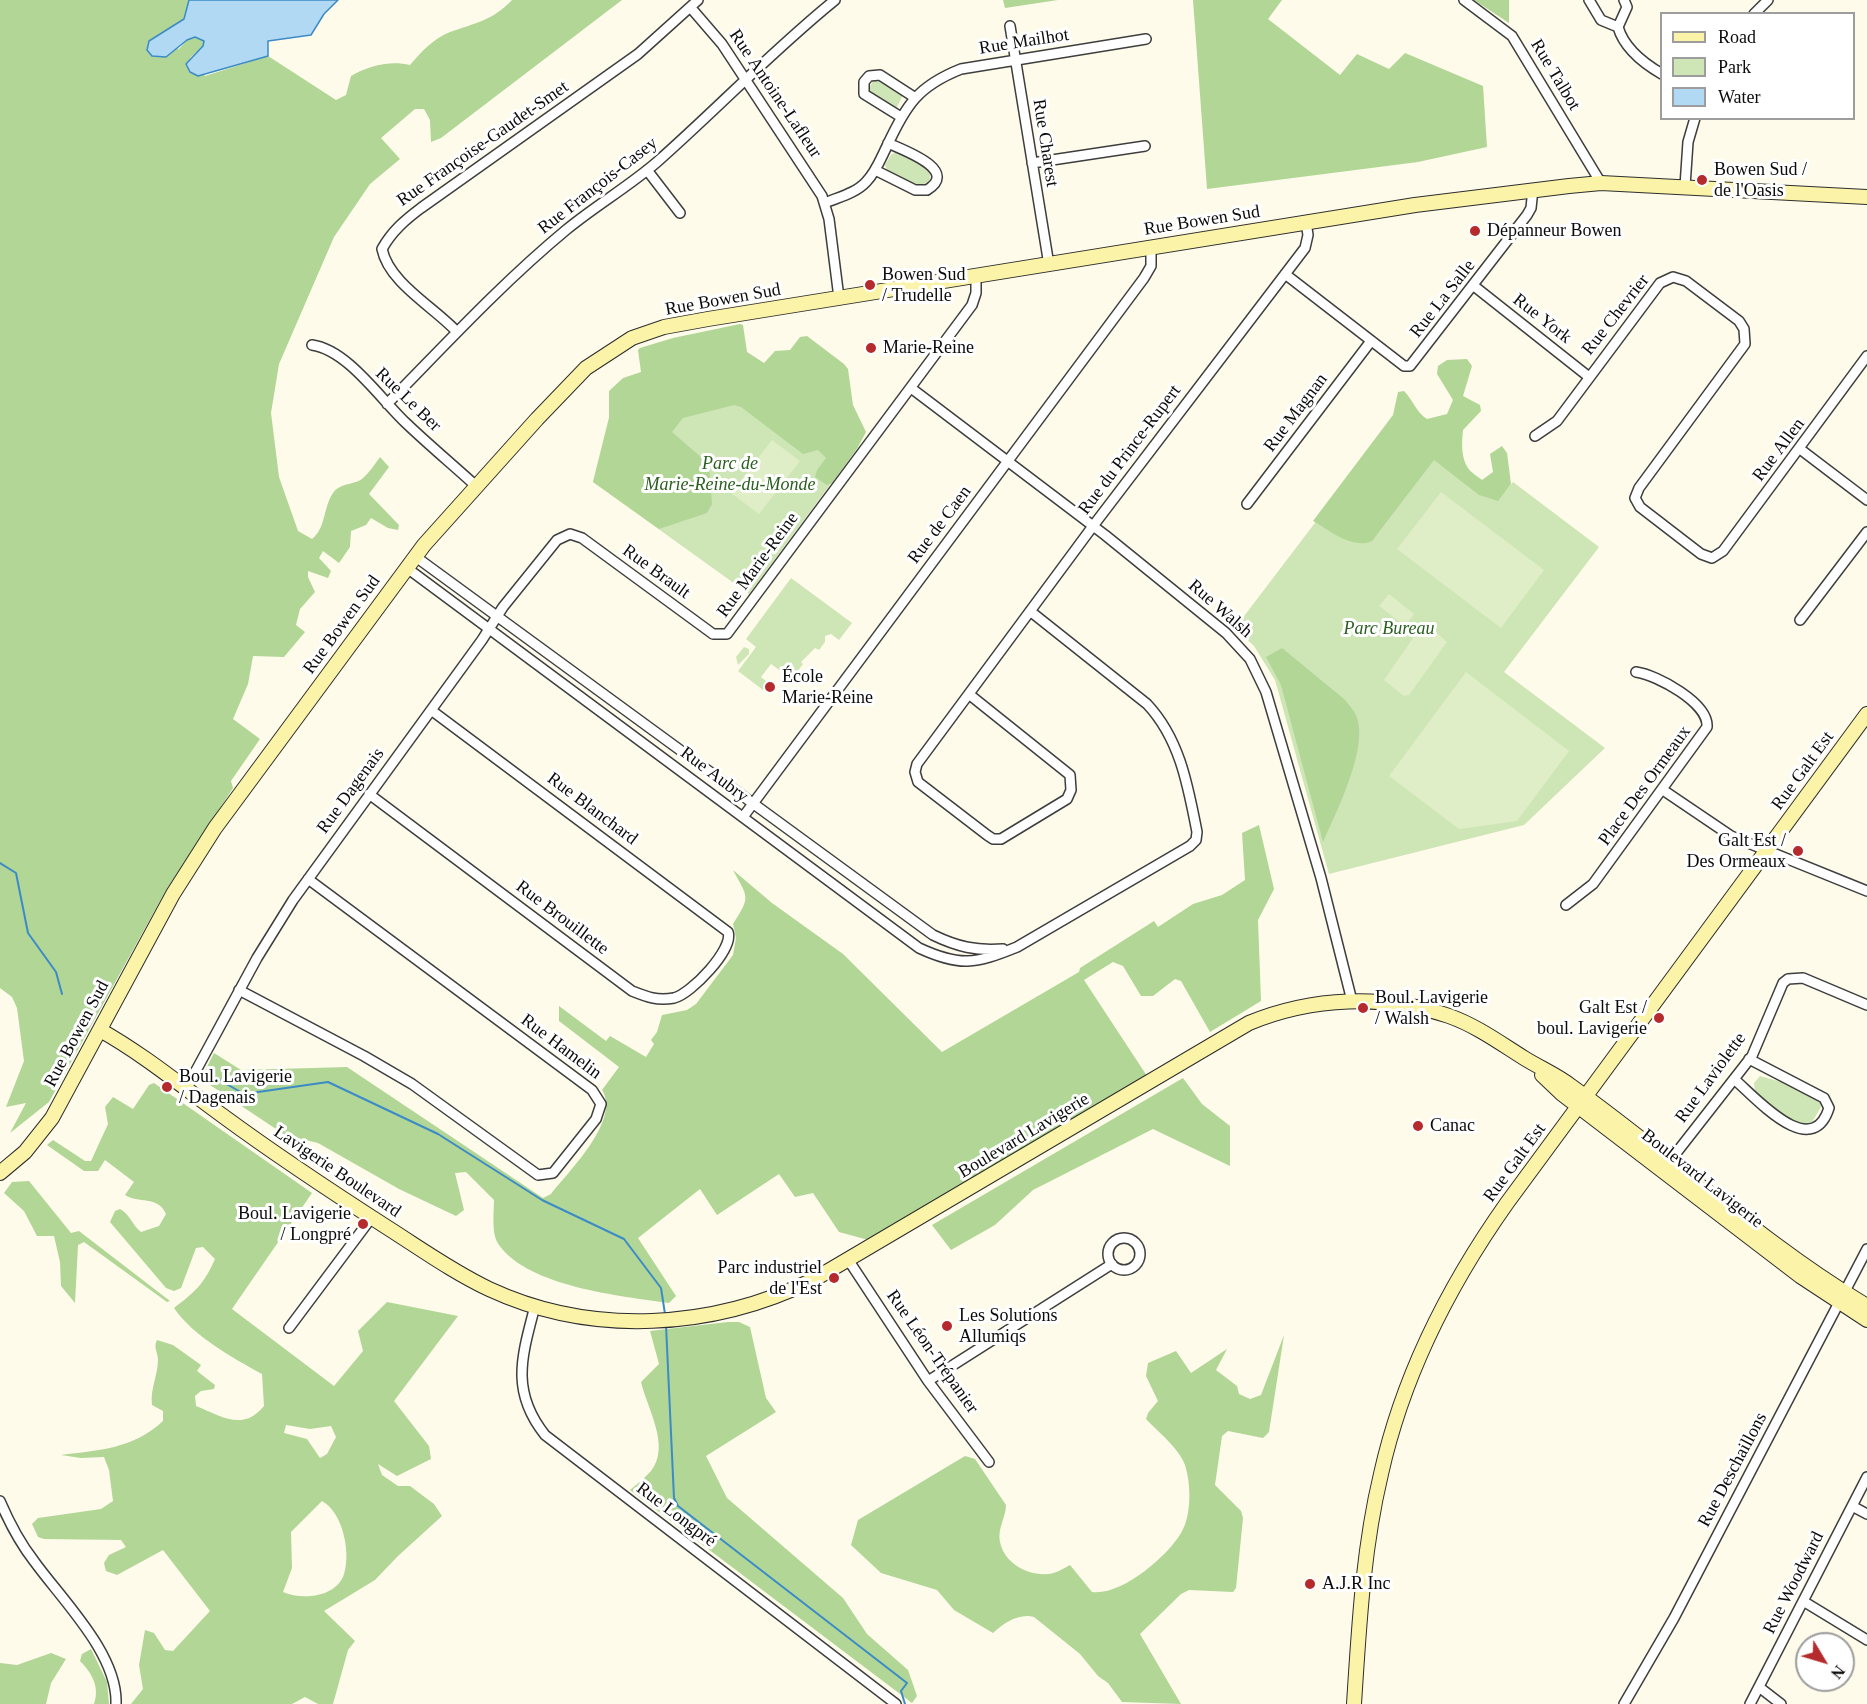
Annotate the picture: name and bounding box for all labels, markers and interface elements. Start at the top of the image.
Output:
legend [1660,12,1855,120]
street label: Rue Mailhot [978,24,1070,60]
street label: Rue Antoine-Lafleur [724,26,826,162]
text: Road [1718,27,1756,47]
street label: Rue Talbot [1525,35,1585,115]
text: Park [1718,57,1751,77]
street label: Rue Françoise-Gaudet-Smet [393,77,573,211]
text: Water [1718,87,1761,107]
street label: Rue Charest [1027,98,1063,188]
street label: Rue François-Casey [534,133,662,239]
place label: Bowen Sud / de l'Oasis [1714,159,1807,201]
marker: Bowen Sud / de l'Oasis [1695,173,1709,187]
street label: Rue Bowen Sud [1143,201,1261,241]
place label: Dépanneur Bowen [1487,220,1621,242]
marker: Dépanneur Bowen [1468,224,1482,238]
street label: Rue La Salle [1406,256,1480,342]
place label: Bowen Sud / Trudelle [882,264,966,306]
street label: Rue Chevrier [1578,270,1654,360]
marker: Bowen Sud / Trudelle [863,278,877,292]
street label: Rue Bowen Sud [664,279,782,321]
street label: Rue York [1508,289,1576,349]
place label: Marie-Reine [883,337,974,359]
marker: Marie-Reine [864,341,878,355]
street label: Rue Le Ber [371,363,445,437]
street label: Rue Magnan [1260,370,1332,456]
street label: Rue du Prince-Rupert [1074,381,1186,519]
street label: Rue Allen [1748,414,1810,486]
park label: Parc de Marie-Reine-du-Monde [645,453,815,496]
street label: Rue de Caen [904,482,976,568]
street label: Rue Marie-Reine [713,508,803,622]
street label: Rue Brault [618,540,694,604]
street label: Rue Bowen Sud [299,571,385,679]
street label: Rue Walsh [1183,575,1257,643]
park label: Parc Bureau [1343,618,1435,640]
place label: École Marie-Reine [782,666,873,708]
marker: École Marie-Reine [763,680,777,694]
street label: Place Des Ormeaux [1594,722,1696,850]
street label: Rue Galt Est [1767,727,1839,815]
street label: Rue Aubry [676,742,752,808]
street label: Rue Dagenais [313,744,389,838]
street label: Rue Blanchard [543,768,641,850]
place label: Galt Est / Des Ormeaux [1687,830,1786,872]
marker: Galt Est / Des Ormeaux [1791,844,1805,858]
street label: Rue Brouillette [511,876,613,960]
street label: Rue Bowen Sud [40,977,114,1091]
place label: Boul. Lavigerie / Walsh [1375,987,1488,1030]
place label: Galt Est / boul. Lavigerie [1537,997,1647,1040]
marker: Boul. Lavigerie / Walsh [1356,1001,1370,1015]
street label: Rue Hamelin [516,1010,606,1084]
marker: Galt Est / boul. Lavigerie [1652,1011,1666,1025]
street label: Rue Laviolette [1671,1029,1751,1127]
place label: Boul. Lavigerie / Dagenais [179,1066,292,1108]
marker: Boul. Lavigerie / Dagenais [160,1080,174,1094]
street label: Boulevard Lavigerie [955,1089,1093,1183]
place label: Canac [1430,1115,1475,1137]
marker: Canac [1411,1119,1425,1133]
street label: Rue Galt Est [1479,1119,1551,1207]
street label: Lavigerie Boulevard [269,1122,405,1222]
street label: Boulevard Lavigerie [1637,1125,1767,1233]
place label: Boul. Lavigerie / Longpré [238,1203,351,1246]
marker: Boul. Lavigerie / Longpré [356,1217,370,1231]
place label: Parc industriel de l'Est [718,1257,822,1300]
marker: Parc industriel de l'Est [827,1271,841,1285]
street label: Rue Léon-Trépanier [881,1286,983,1418]
place label: Les Solutions Allumiqs [959,1305,1058,1348]
marker: Les Solutions Allumiqs [940,1319,954,1333]
street label: Rue Deschaillons [1694,1409,1772,1531]
street label: Rue Longpré [632,1478,720,1552]
street label: Rue Woodward [1759,1528,1829,1638]
place label: A.J.R Inc [1322,1573,1390,1595]
marker: A.J.R Inc [1303,1577,1317,1591]
north arrow [1795,1632,1855,1692]
text: N [1828,1662,1848,1682]

